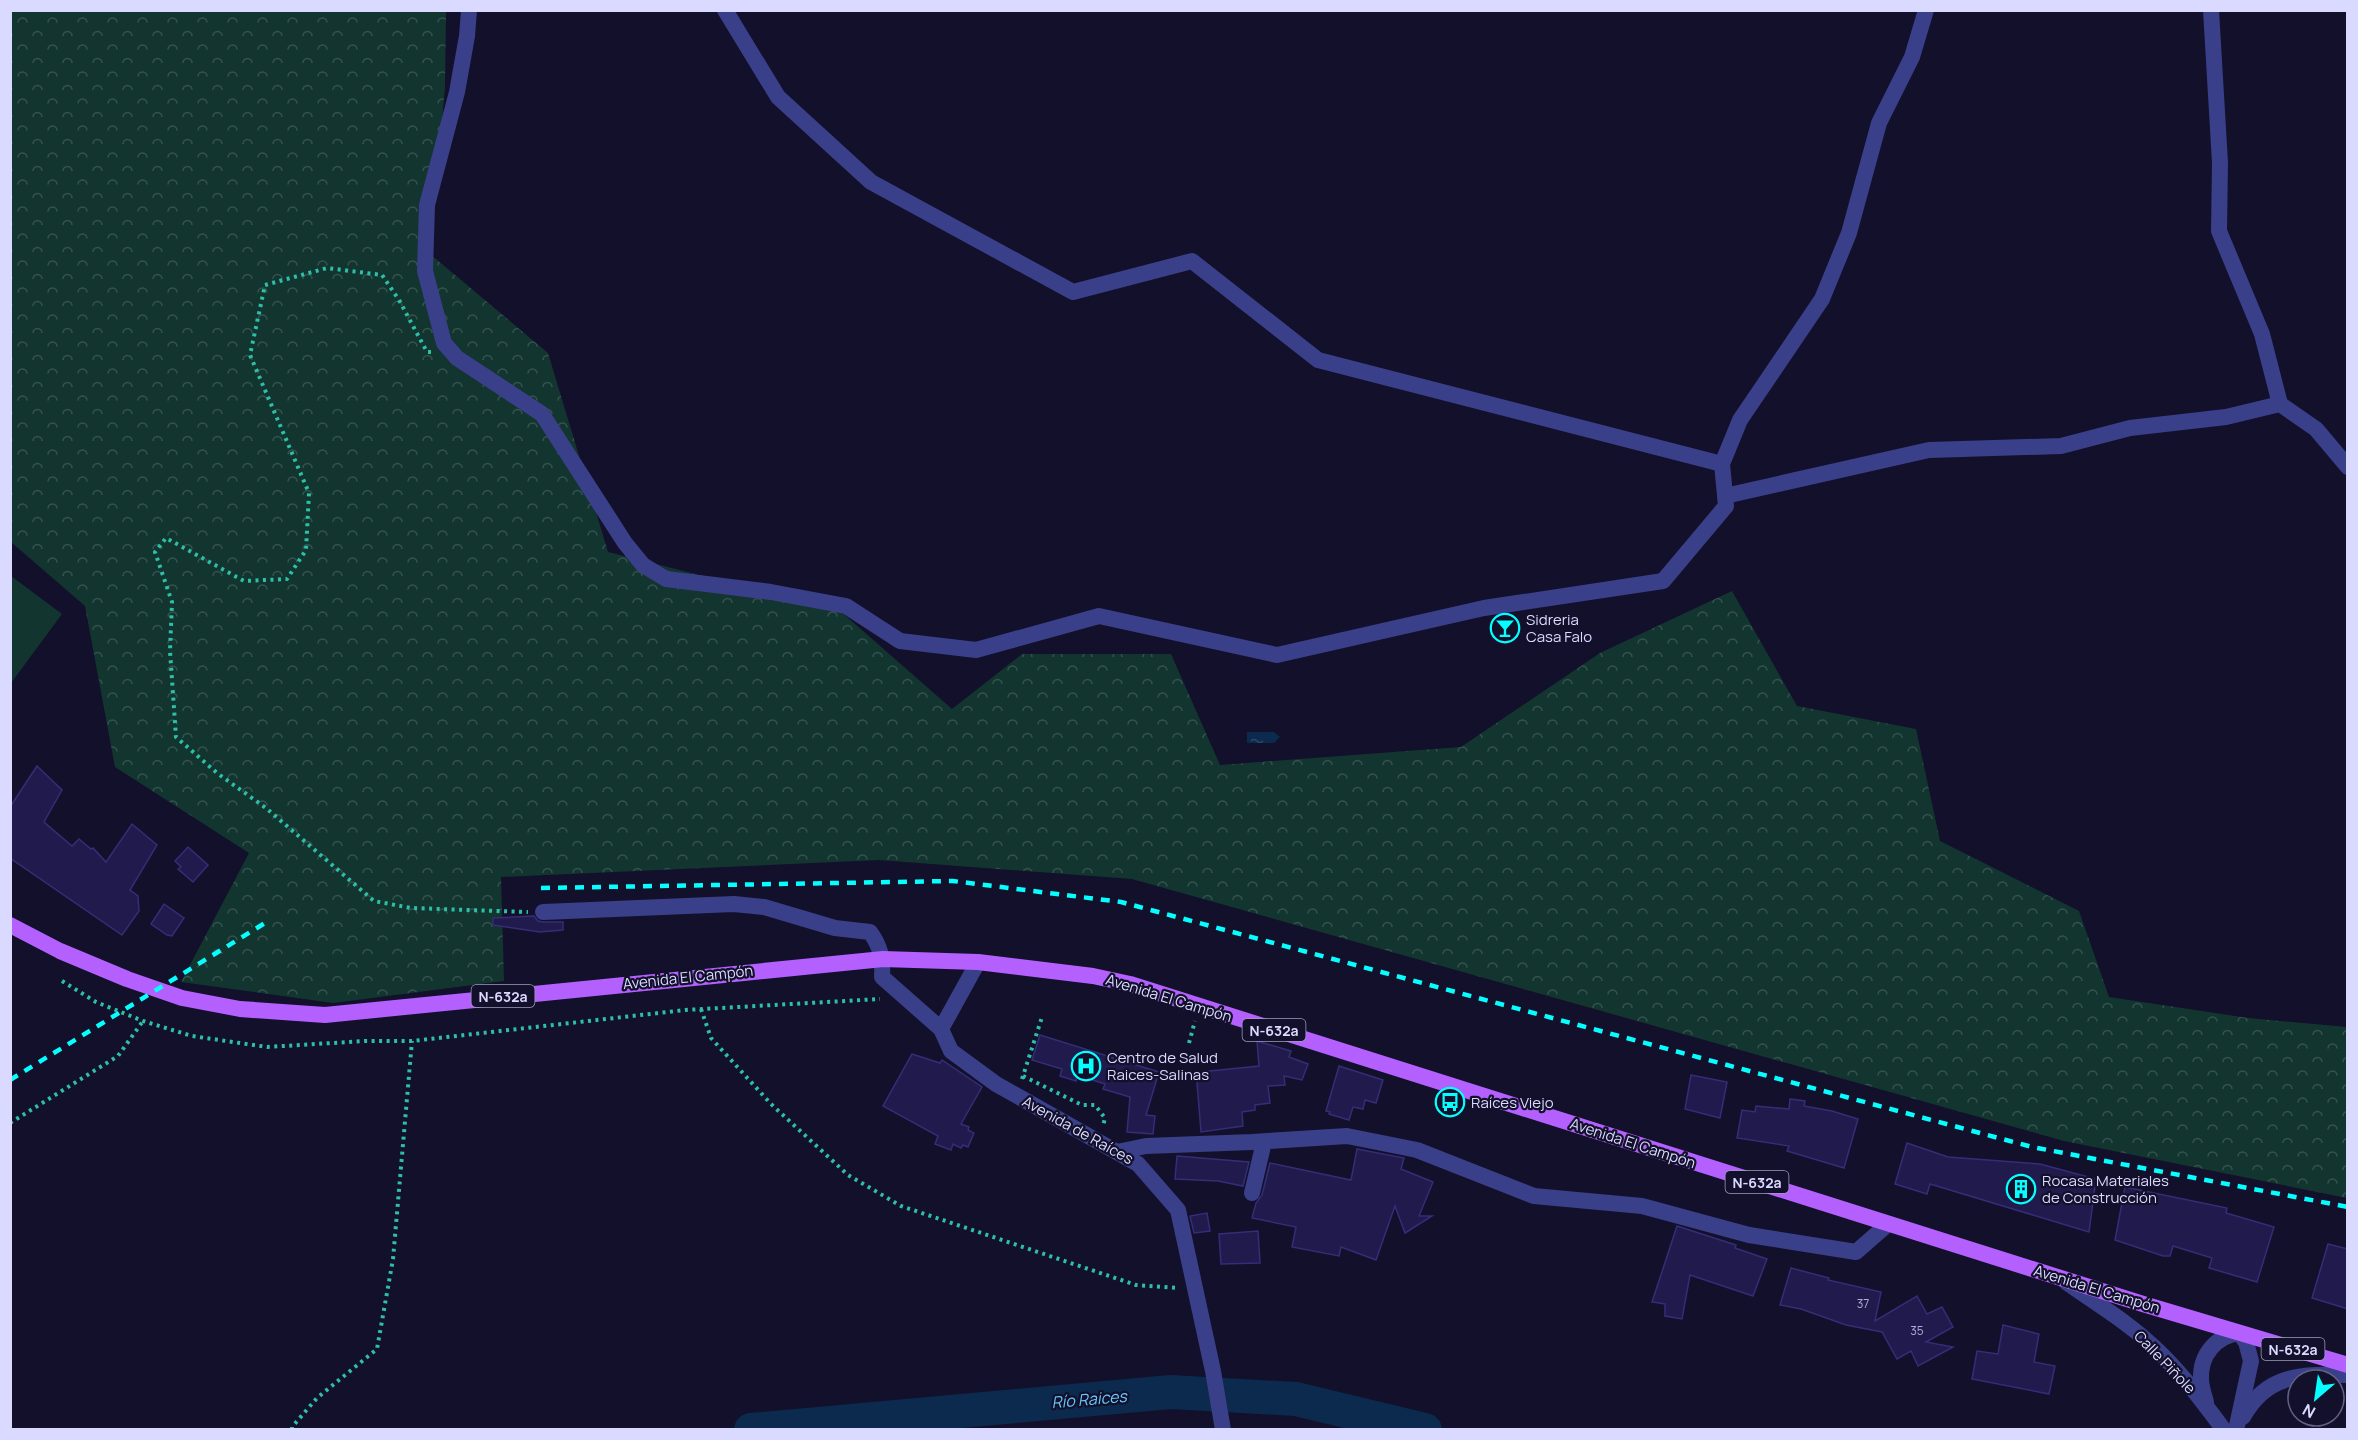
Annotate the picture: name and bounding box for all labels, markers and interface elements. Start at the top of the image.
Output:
place label: Sidreria Casa Falo [1526,609,1592,647]
bar icon: Sidreria Casa Falo [1489,612,1521,644]
street label: Avenida El Campón [622,960,754,994]
street label: Avenida El Campón [1103,969,1235,1027]
road number: N-632a [472,985,534,1007]
road number: N-632a [1242,1019,1306,1041]
place label: Centro de Salud Raices-Salinas [1107,1047,1218,1085]
hospital icon: Centro de Salud Raices-Salinas [1070,1050,1102,1082]
bus stop icon: Raíces Viejo [1434,1086,1466,1118]
street label: Avenida de Raíces [1019,1091,1137,1169]
place label: Raíces Viejo [1471,1092,1554,1113]
street label: Avenida El Campón [1568,1113,1699,1173]
place label: Rocasa Materiales de Construcción [2042,1170,2169,1208]
road number: N-632a [1726,1171,1788,1193]
building icon: Rocasa Materiales de Construcción [2005,1173,2037,1205]
street label: Avenida El Campón [2031,1260,2163,1318]
house number: 37 [1857,1295,1869,1312]
house number: 35 [1910,1322,1924,1339]
street label: Calle Piñole [2130,1326,2201,1398]
road number: N-632a [2262,1338,2324,1360]
north arrow [2286,1368,2346,1428]
water label: Río Raices [1050,1385,1129,1413]
text: N [2298,1399,2319,1424]

